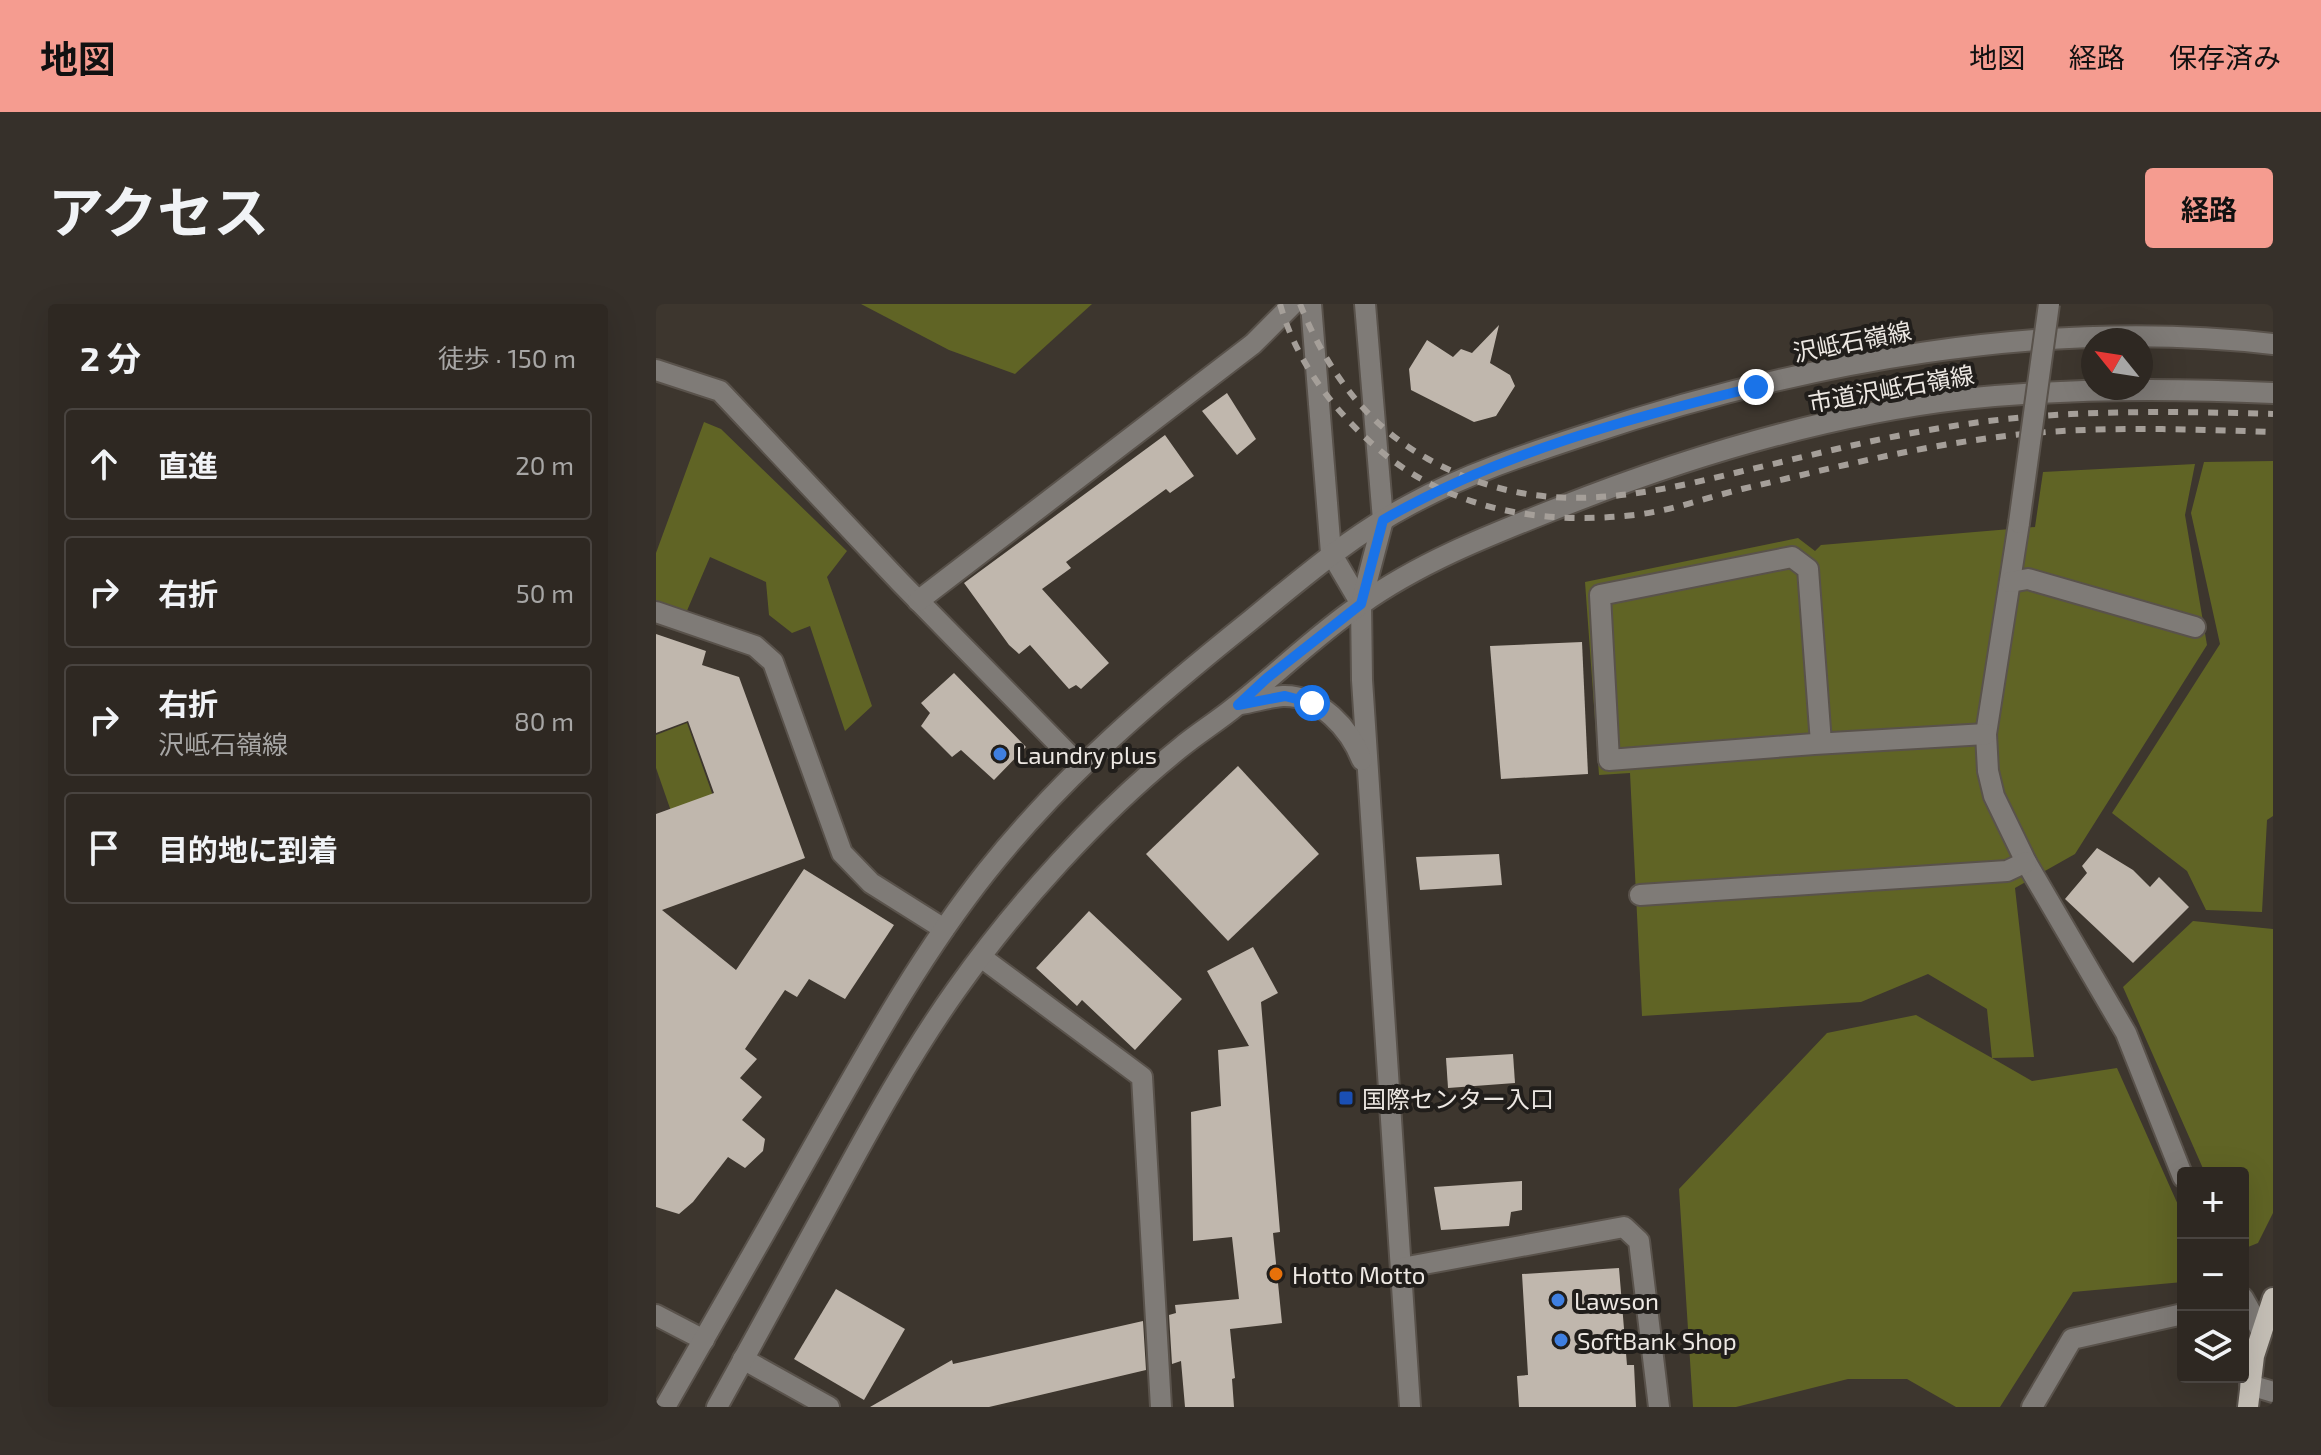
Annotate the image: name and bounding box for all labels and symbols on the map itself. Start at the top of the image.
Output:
street label: 沢岻石嶺線 [1790,315,1914,367]
north arrow [2081,328,2153,400]
street label: 市道沢岻石嶺線 [1806,359,1976,417]
route end [1738,369,1774,405]
route start [1294,685,1330,721]
place label: Laundry plus [1016,740,1157,769]
marker: Laundry plus [991,745,1009,763]
place label: 国際センター入口 [1362,1084,1554,1113]
marker: 国際センター入口 [1337,1089,1355,1107]
place label: Hotto Motto [1292,1260,1426,1289]
marker: Hotto Motto [1267,1265,1285,1283]
place label: Lawson [1574,1286,1659,1315]
marker: Lawson [1549,1291,1567,1309]
place label: SoftBank Shop [1577,1326,1737,1355]
marker: SoftBank Shop [1552,1331,1570,1349]

